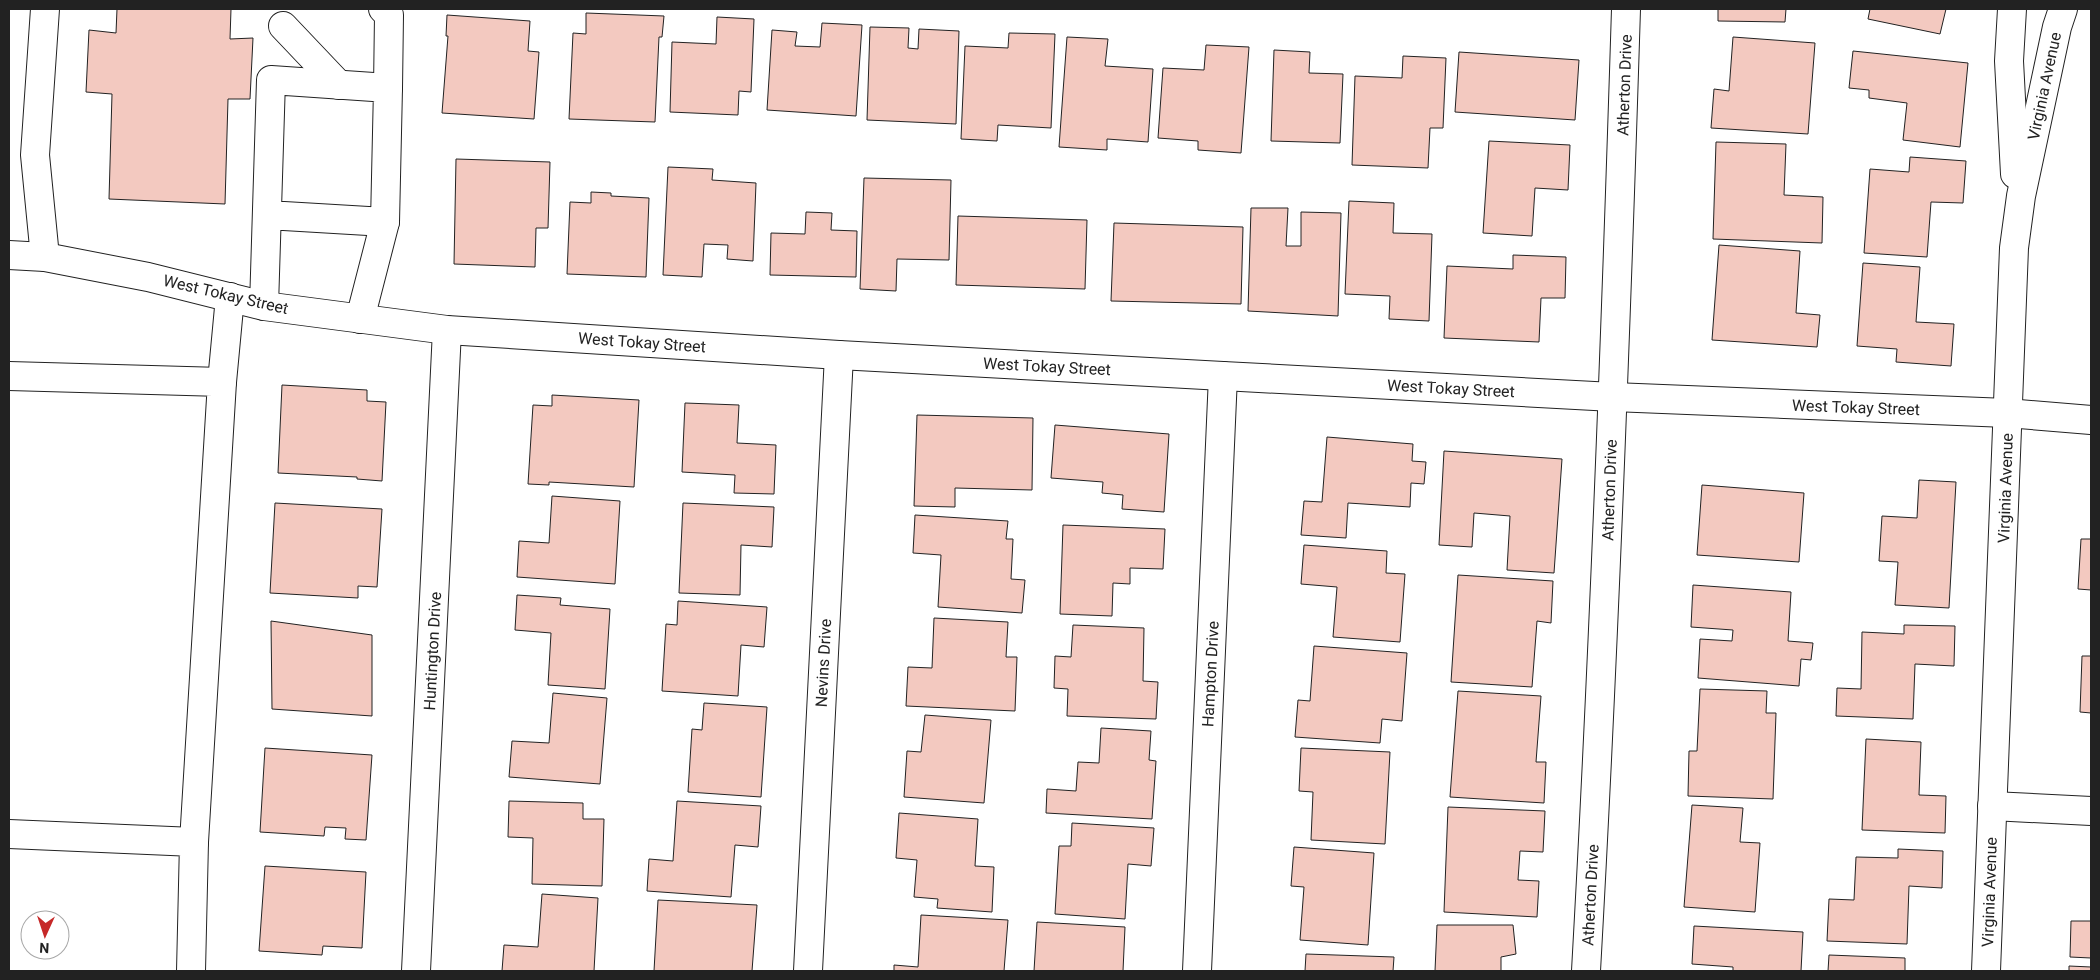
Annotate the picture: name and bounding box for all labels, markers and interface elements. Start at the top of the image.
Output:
street label: Virginia Avenue [2024,30,2065,142]
street label: Atherton Drive [1613,34,1636,136]
street label: West Tokay Street [161,271,290,318]
street label: West Tokay Street [577,329,706,356]
street label: West Tokay Street [983,354,1111,379]
street label: West Tokay Street [1387,376,1515,401]
street label: West Tokay Street [1792,396,1920,419]
street label: Virginia Avenue [1994,433,2017,543]
street label: Atherton Drive [1598,439,1621,541]
street label: Huntington Drive [420,591,445,711]
street label: Nevins Drive [812,618,835,708]
street label: Hampton Drive [1198,621,1223,727]
street label: Virginia Avenue [1978,837,2001,947]
street label: Atherton Drive [1578,844,1603,946]
north arrow [20,910,70,960]
text: N [39,940,50,956]

